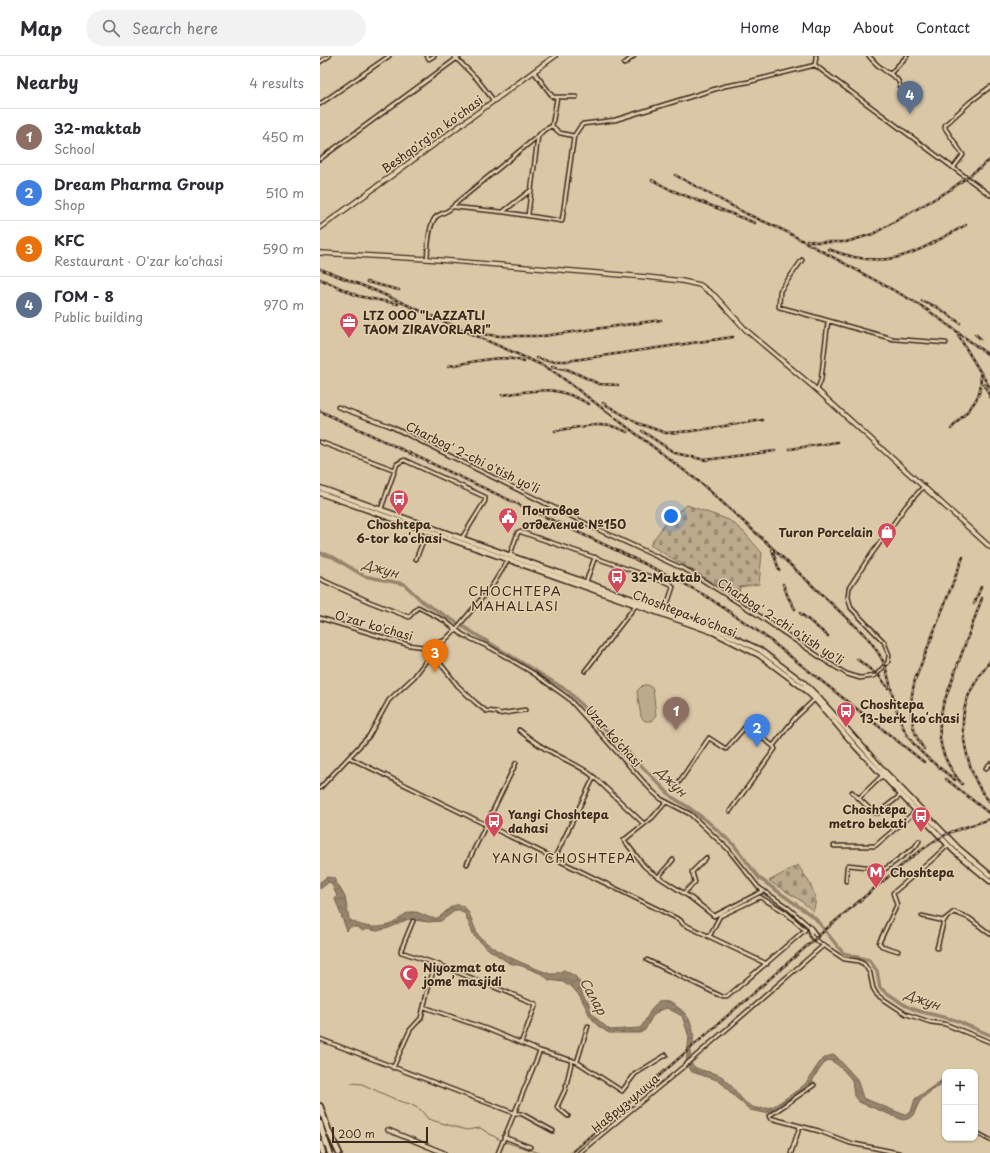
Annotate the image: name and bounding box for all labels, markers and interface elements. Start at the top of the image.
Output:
search box [86,10,366,46]
text: Map [20,14,62,42]
text: Search here [132,16,218,39]
icon: search [100,17,122,39]
text: Home [740,17,779,38]
text: Map [801,17,831,38]
text: About [853,17,894,38]
text: Contact [916,17,970,38]
text: Nearby [16,69,78,95]
text: 4 results [250,73,304,92]
pin: 4 [897,81,923,114]
street label: Beshqo'rg'on ko'chasi [378,91,486,177]
text: 32-maktab [54,116,141,139]
text: 1 [26,127,32,146]
text: 450 m [262,127,304,146]
text: School [54,139,95,158]
text: Dream Pharma Group [54,172,224,195]
text: 2 [24,183,34,202]
text: 510 m [265,183,304,202]
text: Shop [54,195,85,214]
text: KFC [54,228,85,251]
text: 3 [25,239,33,258]
text: 590 m [262,239,304,258]
text: Restaurant · O'zar ko'chasi [54,251,223,270]
text: ГОМ - 8 [54,284,114,307]
text: 4 [25,295,33,314]
text: 970 m [263,295,304,314]
place label: LTZ OOO "LAZZATLI TAOM ZIRAVORLARI" [363,306,491,338]
text: Public building [54,307,143,326]
office icon: LTZ OOO "LAZZATLI TAOM ZIRAVORLARI" [338,311,360,339]
street label: Charbog' 2-chi o'tish yo'li [403,417,543,497]
bus stop icon: Choshtepa 6-tor koʻchasi [388,488,410,516]
place label: Почтовое отделение №150 [522,501,626,533]
public building icon: Почтовое отделение №150 [497,506,519,534]
your location [661,506,681,526]
place label: Choshtepa 6-tor koʻchasi [356,515,442,547]
shop icon: Turon Porcelain [876,521,898,549]
place label: Turon Porcelain [779,523,873,541]
water label: Джун [359,553,402,582]
bus stop icon: 32-Maktab [606,566,628,594]
place label: 32-Maktab [631,568,701,586]
street label: Charbog' 2-chi o'tish yo'li [714,573,848,669]
district label: CHOCHTEPA MAHALLASI [468,581,562,615]
street label: Choshtepa ko'chasi [630,585,740,641]
street label: O'zar ko'chasi [333,605,415,645]
pin: 3 [422,639,448,672]
place label: Choshtepa 13-berk koʻchasi [860,695,960,727]
pin: 1 [663,697,689,730]
bus stop icon: Choshtepa 13-berk koʻchasi [835,700,857,728]
street label: Uzar ko'chasi [582,701,646,771]
pin: 2 [744,714,770,747]
water label: Джун [651,760,692,801]
place label: Choshtepa metro bekati [829,800,908,832]
place label: Yangi Choshtepa dahasi [508,805,610,837]
bus stop icon: Choshtepa metro bekati [910,805,932,833]
bus stop icon: Yangi Choshtepa dahasi [483,810,505,838]
district label: YANGI CHOSHTEPA [492,848,636,867]
metro station icon: Choshtepa [865,861,887,889]
place label: Choshtepa [890,863,955,881]
place label: Niyozmat ota jome’ masjidi [421,958,506,990]
mosque icon: Niyozmat ota jome’ masjidi [398,963,420,991]
water label: Салар [576,974,613,1019]
water label: Джун [901,983,944,1014]
street label: Навруз улица [587,1069,663,1137]
map controls [942,1069,978,1141]
button: + [942,1069,978,1105]
button: − [942,1105,978,1141]
scale bar [332,1125,428,1144]
text: 200 m [338,1125,375,1142]

